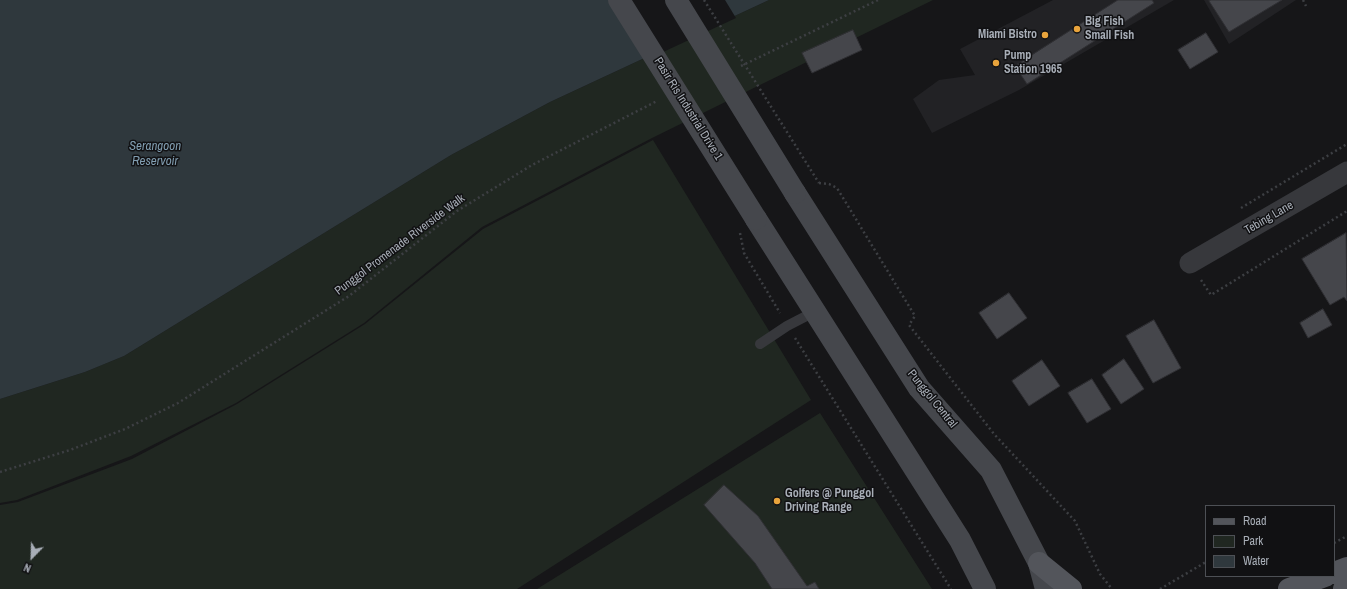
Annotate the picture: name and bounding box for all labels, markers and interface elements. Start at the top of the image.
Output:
place label: Big Fish Small Fish [1085,15,1134,43]
marker: Big Fish Small Fish [1072,24,1082,34]
place label: Miami Bistro [978,28,1037,42]
marker: Miami Bistro [1040,30,1050,40]
place label: Pump Station 1965 [1004,49,1062,77]
street label: Pasir Ris Industrial Drive 1 [651,55,725,163]
marker: Pump Station 1965 [991,58,1001,68]
water label: Serangoon Reservoir [129,139,181,170]
street label: Punggol Promenade Riverside Walk [332,191,468,299]
street label: Tebing Lane [1242,198,1296,238]
street label: Punggol Central [904,367,960,431]
place label: Golfers @ Punggol Driving Range [785,487,874,515]
marker: Golfers @ Punggol Driving Range [772,496,782,506]
legend [1205,505,1335,577]
text: Road [1243,513,1267,529]
text: Park [1243,533,1263,549]
north arrow [12,537,52,577]
text: Water [1243,553,1269,569]
text: N [22,560,33,576]

